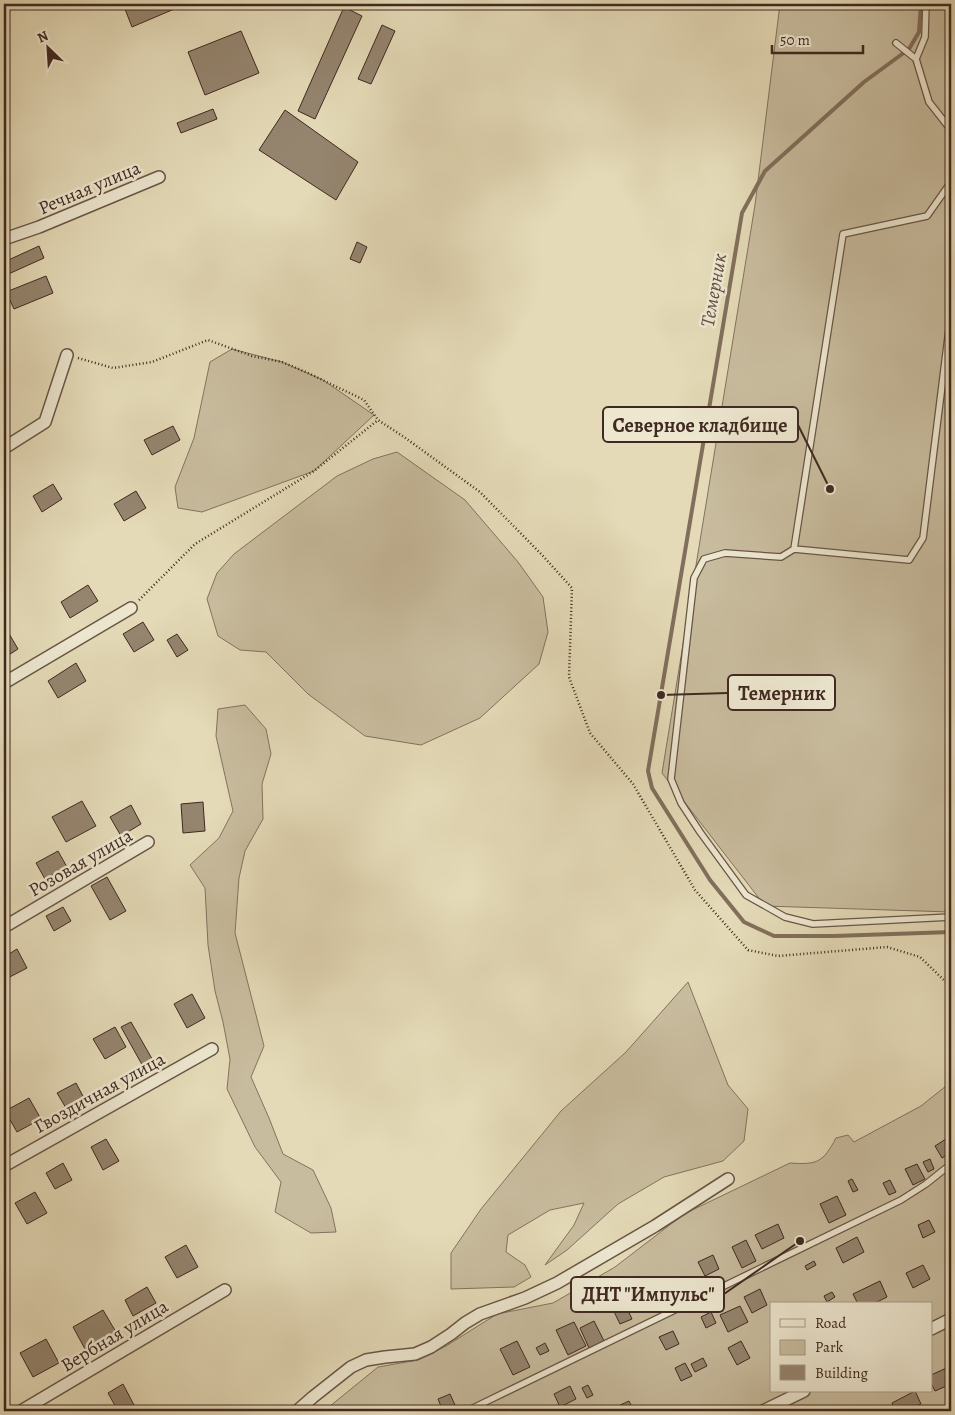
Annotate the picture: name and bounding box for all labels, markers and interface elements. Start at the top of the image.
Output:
north arrow [22,22,72,72]
scale bar [772,22,864,54]
text: N [34,26,51,47]
text: 50 m [780,30,810,50]
street label: Речная улица [34,155,145,221]
water label: Темерник [694,251,733,329]
callout: Северное кладбище [603,407,798,442]
text: Северное кладбище [613,412,787,439]
callout: Темерник [728,675,835,710]
text: Темерник [738,680,826,707]
street label: Розовая улица [24,822,138,903]
street label: Гвоздичная улица [29,1046,170,1140]
callout: ДНТ "Импульс" [571,1277,724,1312]
text: ДНТ "Импульс" [581,1281,715,1308]
street label: Вербная улица [56,1293,173,1378]
legend [770,1302,932,1392]
text: Road [815,1313,847,1333]
text: Park [815,1337,844,1357]
text: Building [815,1363,868,1383]

